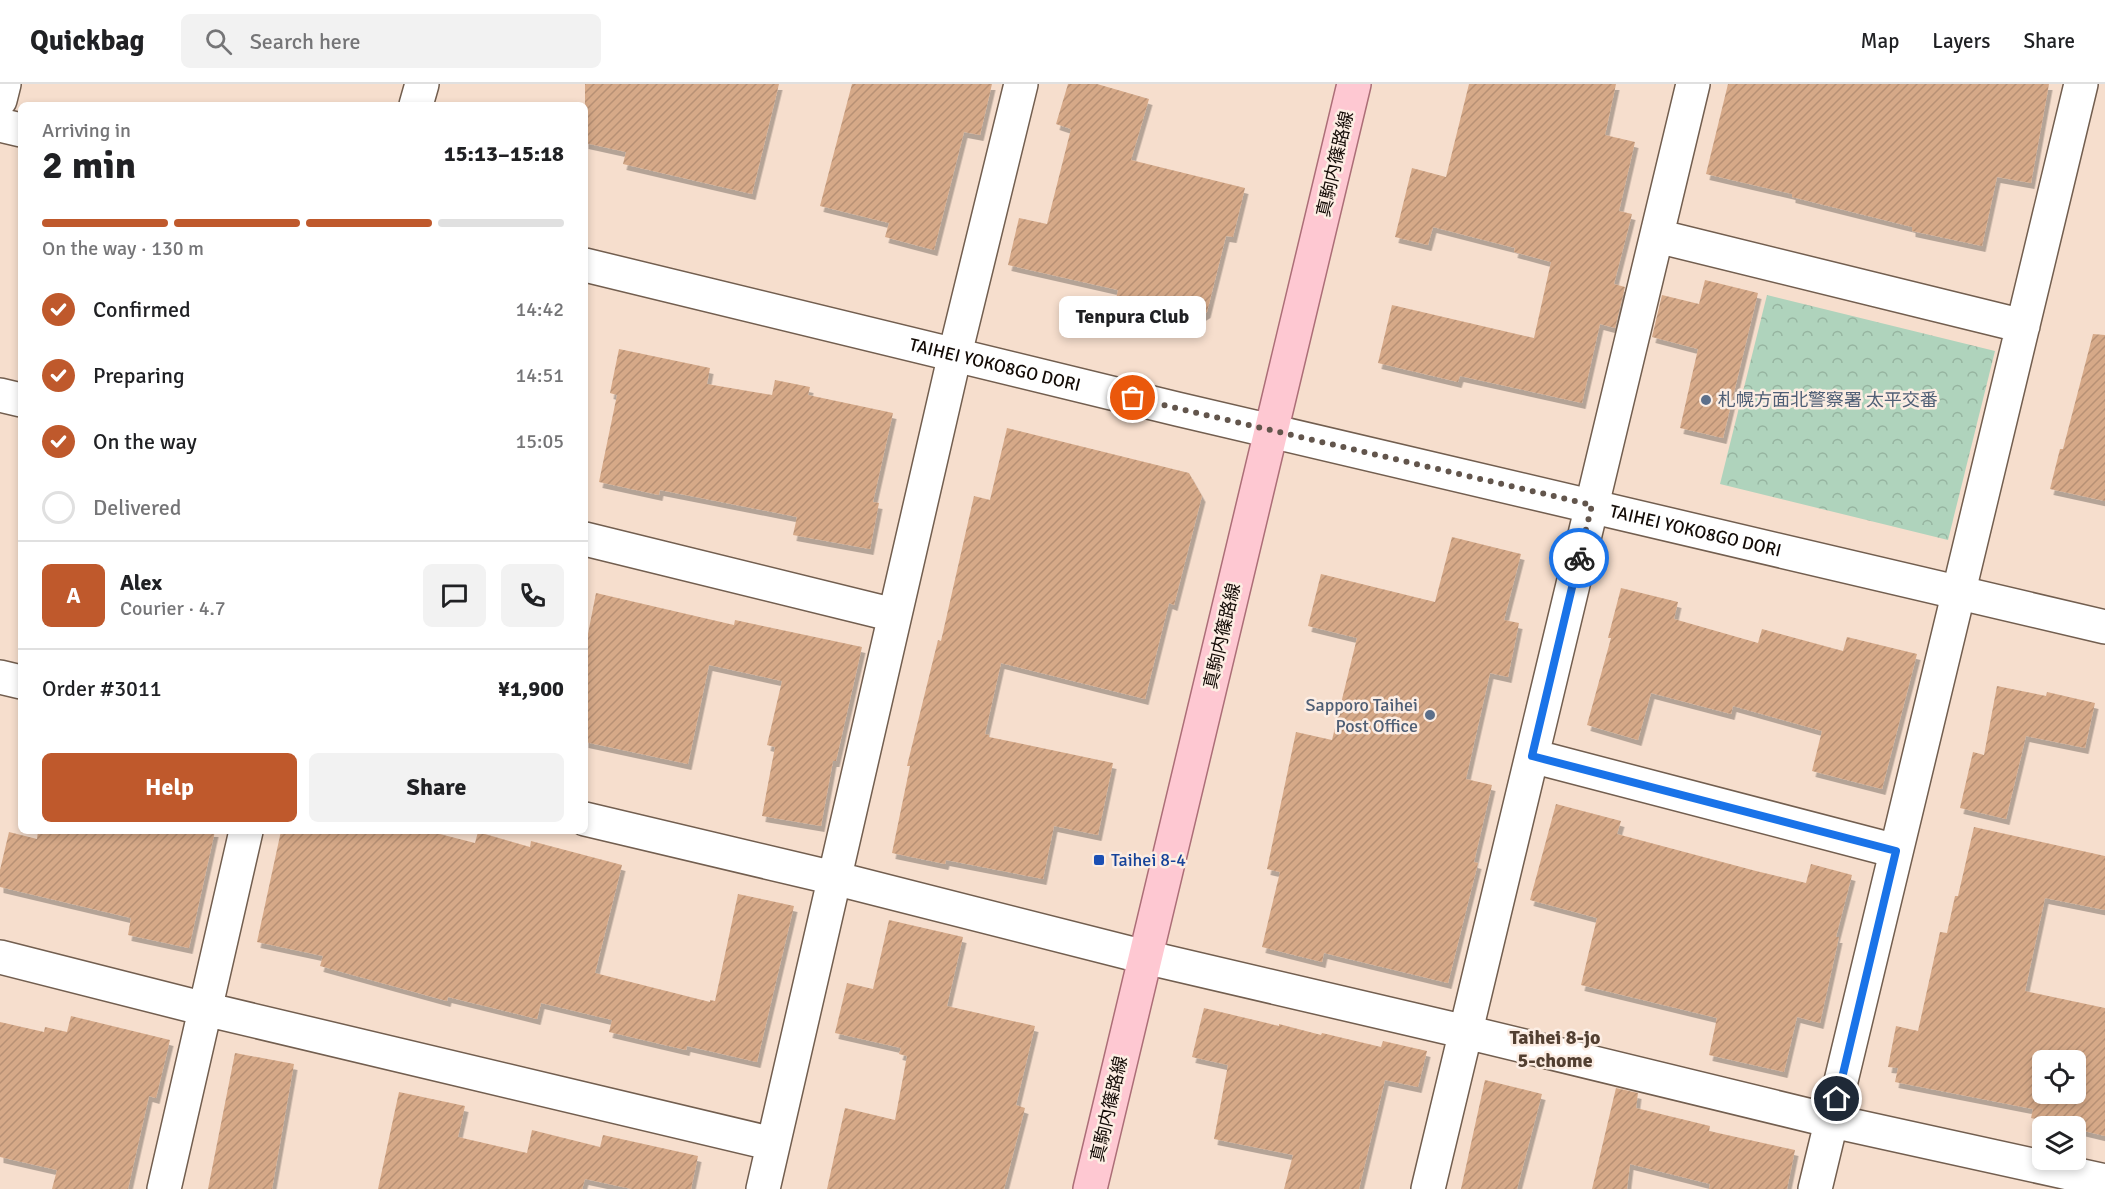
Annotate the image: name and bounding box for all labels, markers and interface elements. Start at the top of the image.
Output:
search box [181,14,601,68]
text: Quickbag [30,24,145,58]
icon: search [202,25,235,58]
text: Search here [250,28,361,55]
text: Map [1861,28,1899,54]
text: Layers [1932,28,1990,54]
text: Share [2023,28,2075,54]
street label: 真駒内篠路線 [1312,109,1358,219]
text: Arriving in [42,118,131,143]
text: 15:13–15:18 [444,140,564,167]
text: 2 min [42,141,136,189]
text: On the way · 130 m [42,236,204,261]
icon: check [42,293,75,326]
text: Confirmed [93,296,191,323]
callout: Tenpura Club [1060,296,1206,338]
text: 14:42 [515,297,564,322]
text: Tenpura Club [1076,304,1189,329]
street label: TAIHEI YOKO8GO DORI [907,333,1083,396]
icon: check [42,359,75,392]
text: Preparing [93,362,185,389]
text: 14:51 [515,363,564,388]
pin [1107,372,1158,423]
icon: bag [1116,381,1149,414]
place label: 札幌方面北警察署 太平交番 [1718,389,1938,411]
marker: 札幌方面北警察署 太平交番 [1699,393,1713,407]
icon: check [42,425,75,458]
text: On the way [93,428,197,455]
text: 15:05 [515,429,564,454]
text: Delivered [93,494,181,521]
street label: TAIHEI YOKO8GO DORI [1608,500,1784,562]
courier [1549,528,1609,588]
icon: bike [1563,542,1596,575]
button: chat [423,564,486,627]
button: phone [501,564,564,627]
text: Alex [120,569,162,596]
street label: 真駒内篠路線 [1199,581,1245,691]
text: A [66,582,81,609]
text: Courier · 4.7 [120,596,226,621]
text: Order #3011 [42,675,162,702]
text: ¥1,900 [498,675,564,702]
place label: Sapporo Taihei Post Office [1306,694,1418,737]
marker: Sapporo Taihei Post Office [1423,708,1437,722]
button: Help [42,753,297,822]
button: Share [309,753,564,822]
place label: Taihei 8-4 [1111,849,1186,871]
marker: Taihei 8-4 [1092,853,1106,867]
district label: Taihei 8-jo 5-chome [1509,1025,1601,1073]
map controls [2032,1050,2086,1170]
button: locate [2032,1050,2086,1104]
street label: 真駒内篠路線 [1086,1054,1132,1164]
pin [1811,1073,1862,1124]
icon: home [1820,1082,1853,1115]
button: layers [2032,1116,2086,1170]

